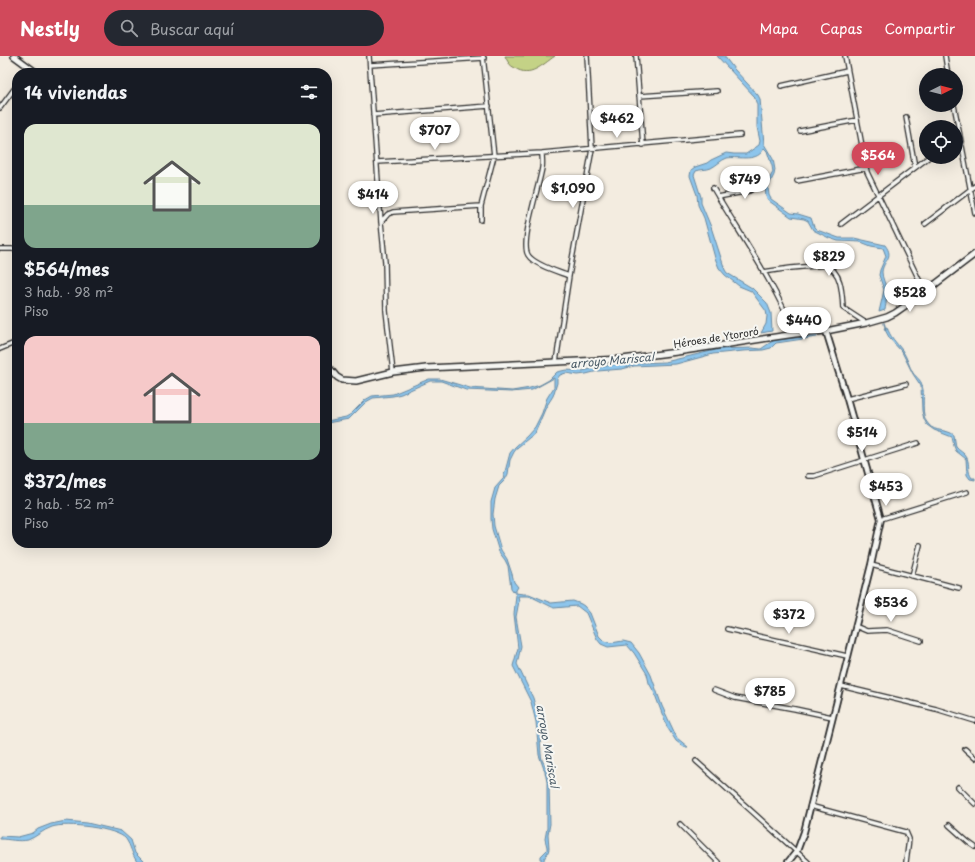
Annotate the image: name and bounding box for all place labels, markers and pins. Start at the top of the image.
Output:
pin: $462 [593,105,641,139]
pin: $707 [411,117,459,151]
pin: $564 [854,142,902,176]
pin: $749 [721,166,769,200]
pin: $1,090 [540,175,606,209]
pin: $414 [349,181,397,215]
pin: $829 [805,243,853,277]
pin: $528 [886,279,934,313]
pin: $440 [780,307,828,341]
pin: $514 [838,419,886,453]
pin: $453 [862,473,910,507]
pin: $536 [867,589,915,623]
pin: $372 [765,601,813,635]
pin: $785 [746,678,794,712]

